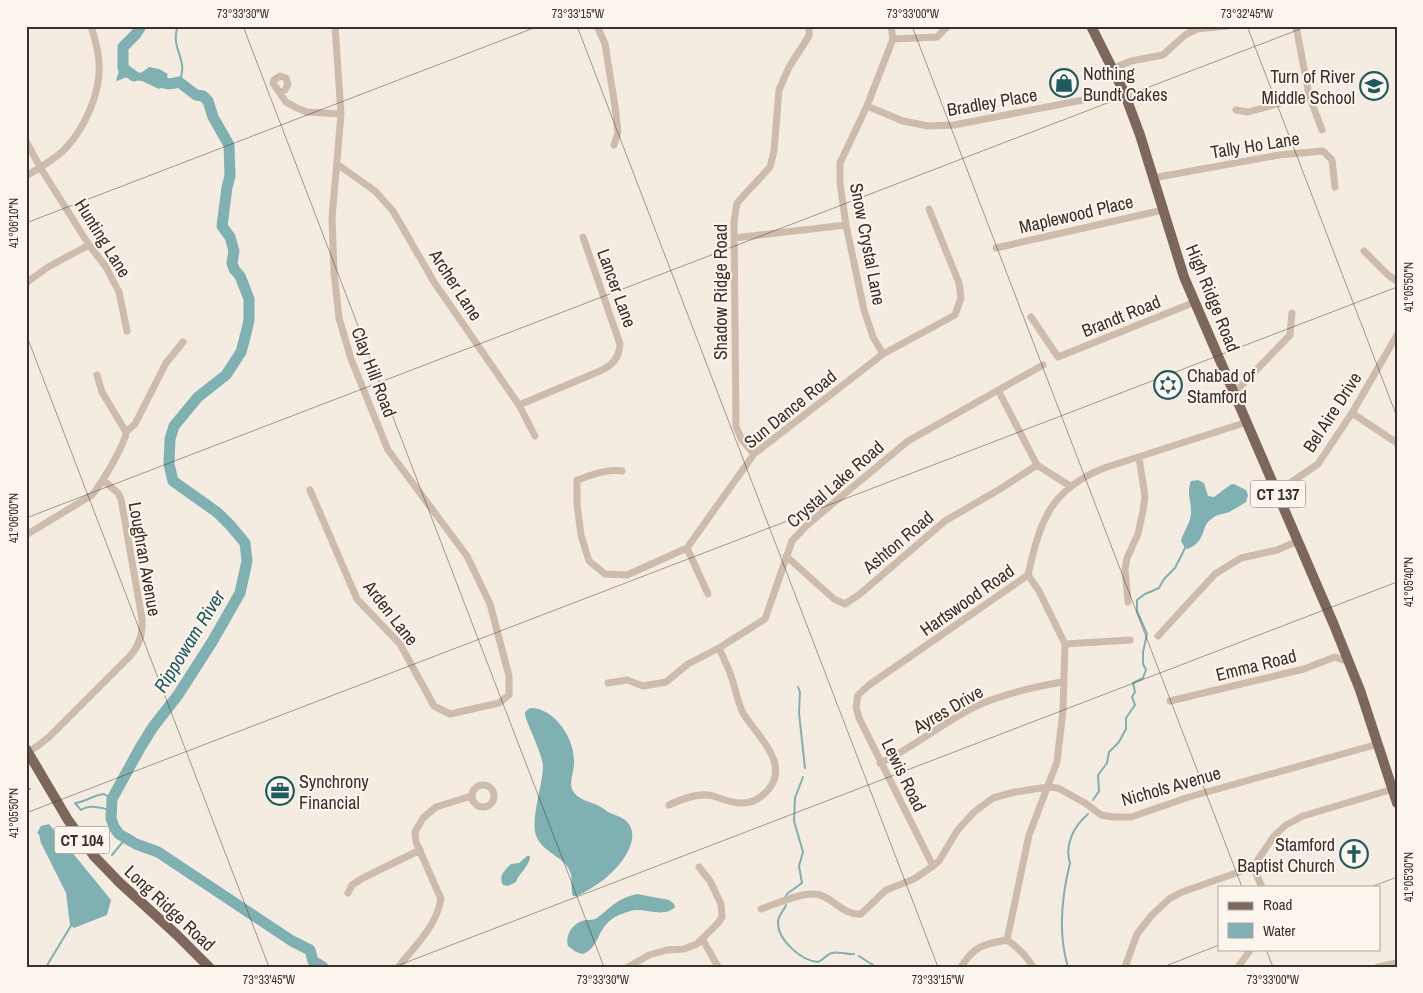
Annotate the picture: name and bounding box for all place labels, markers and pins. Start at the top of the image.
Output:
place label: Nothing Bundt Cakes [1083,61,1168,107]
place label: Turn of River Middle School [1261,64,1355,110]
shop icon: Nothing Bundt Cakes [1049,68,1079,98]
school or university icon: Turn of River Middle School [1359,71,1389,101]
place label: Chabad of Stamford [1187,363,1256,409]
synagogue icon: Chabad of Stamford [1153,370,1183,400]
place label: Synchrony Financial [299,769,369,815]
office icon: Synchrony Financial [265,776,295,806]
place label: Stamford Baptist Church [1237,832,1335,878]
church icon: Stamford Baptist Church [1339,839,1369,869]

